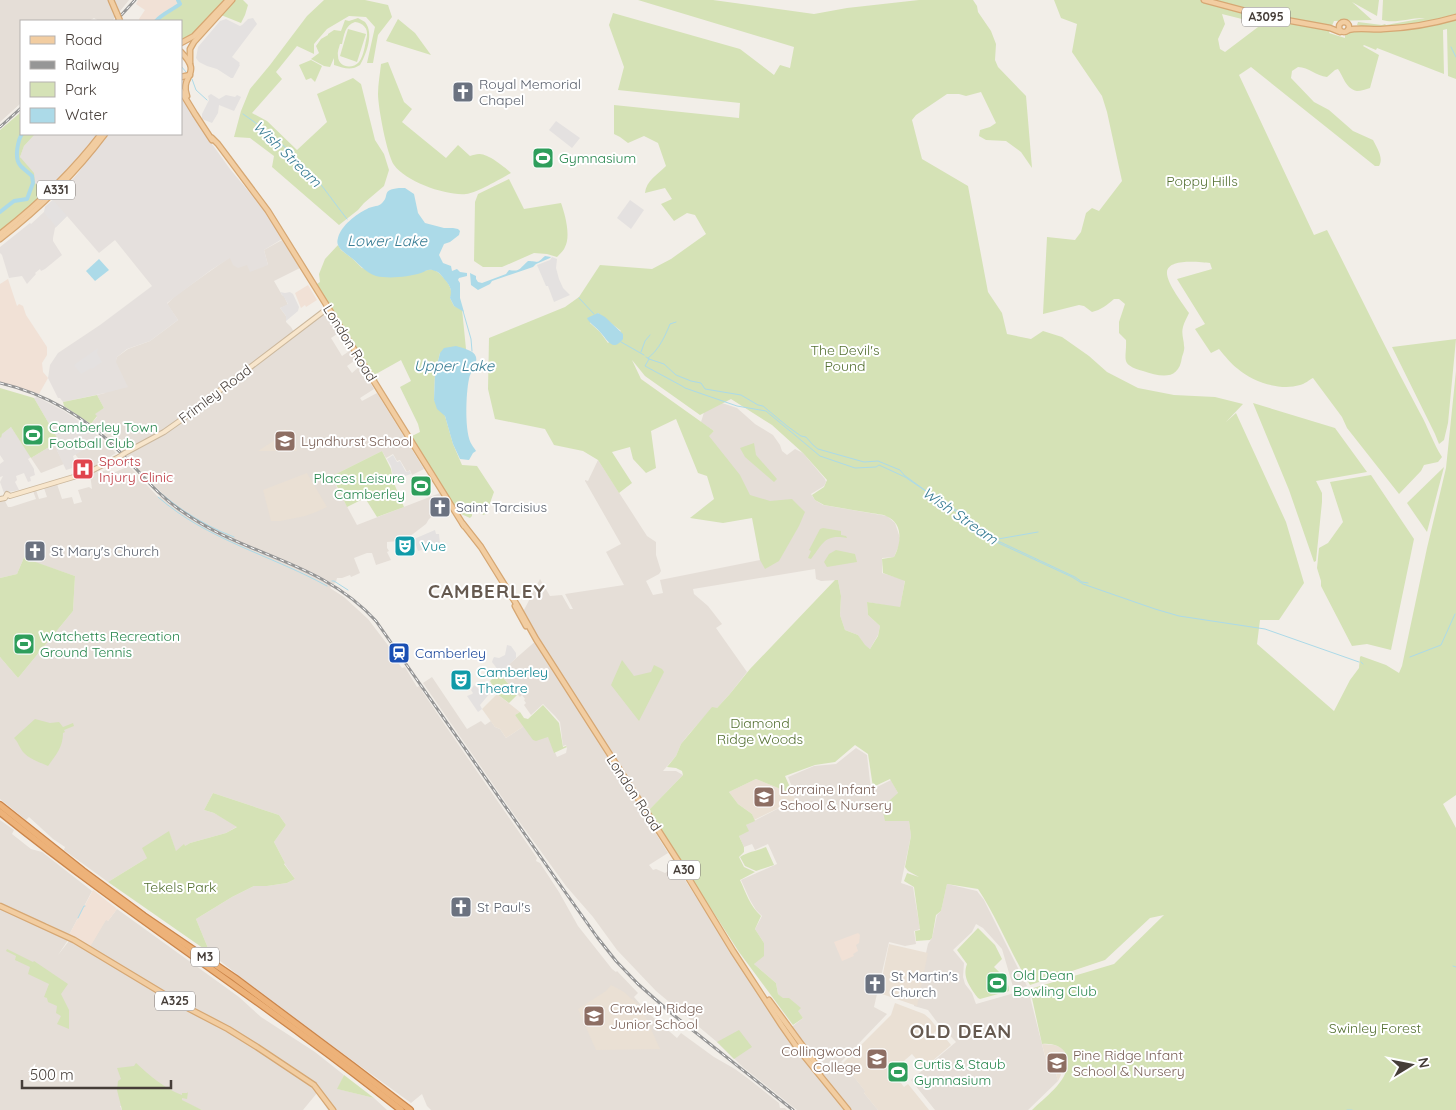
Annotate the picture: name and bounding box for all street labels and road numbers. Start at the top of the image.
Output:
road number: A3095 [1242,8,1290,26]
road number: A331 [37,180,75,200]
street label: London Road [319,301,381,385]
street label: Frimley Road [175,361,255,427]
street label: London Road [603,751,665,835]
road number: A30 [668,860,700,880]
road number: M3 [191,948,219,966]
road number: A325 [155,991,195,1010]

